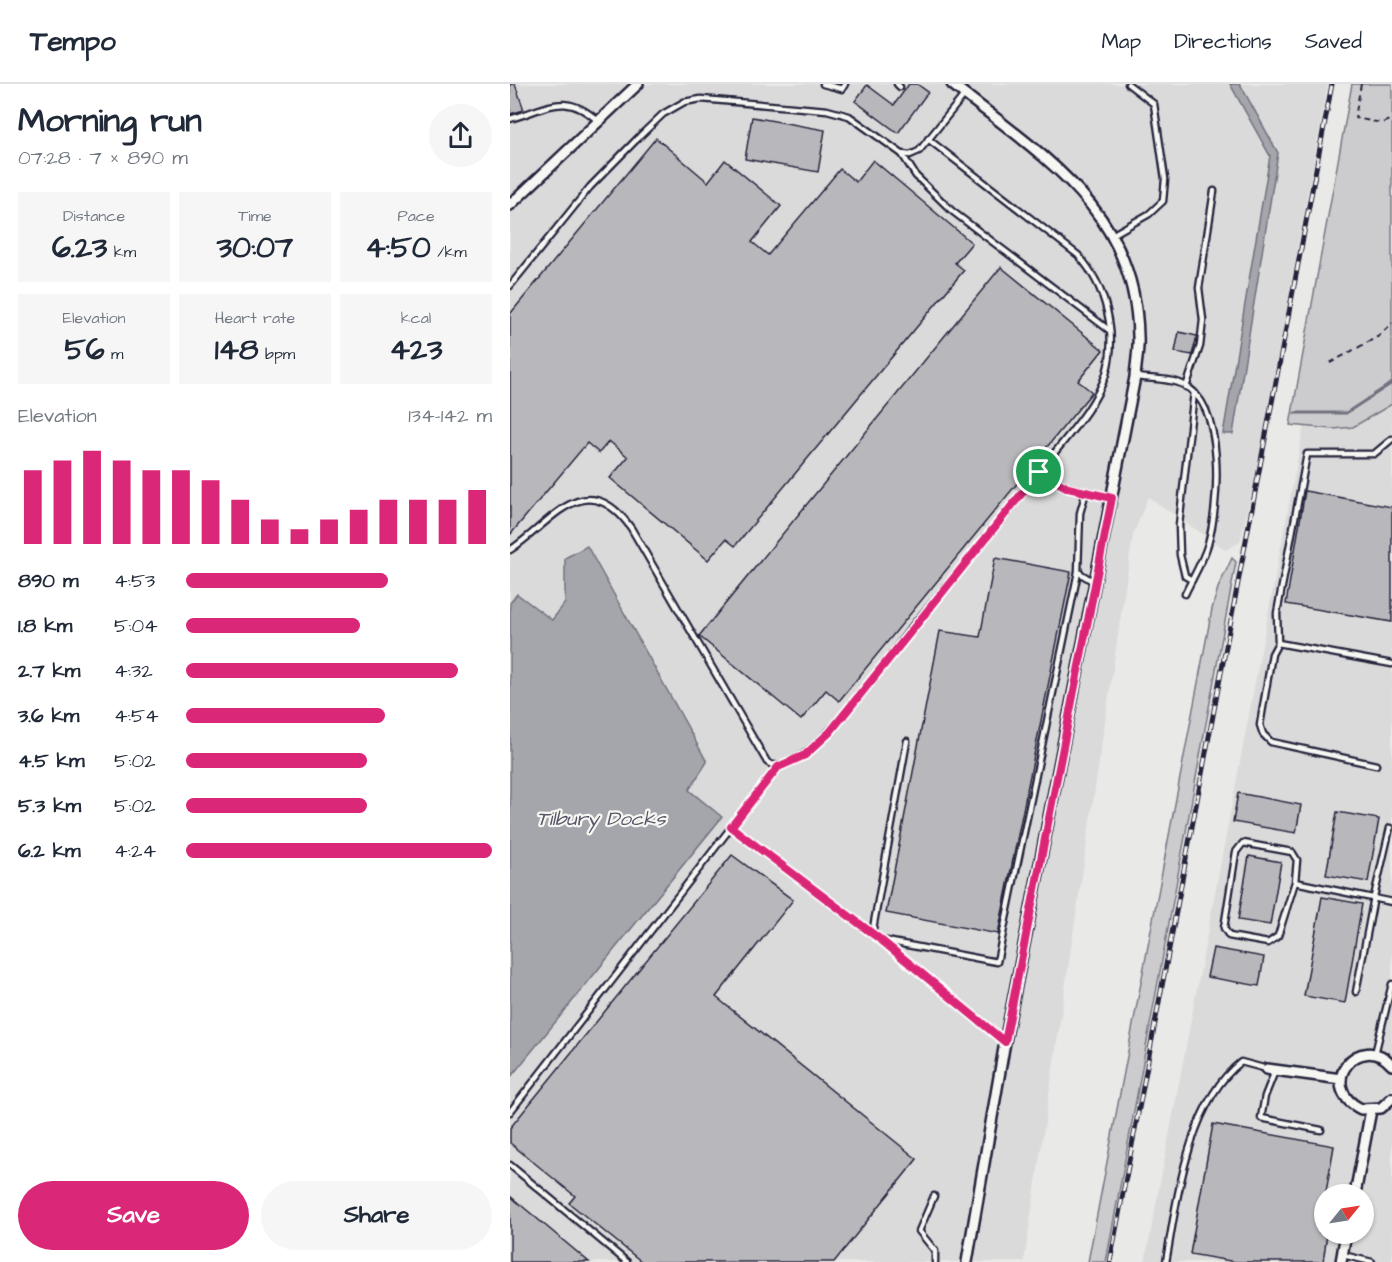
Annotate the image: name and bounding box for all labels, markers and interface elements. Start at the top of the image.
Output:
text: Tempo [30,22,116,61]
text: Map [1101,27,1141,56]
text: Directions [1174,27,1272,56]
text: Saved [1305,27,1362,56]
text: Morning run [18,98,202,144]
button: share [429,104,492,167]
text: 07:28 · 7 × 890 m [18,144,188,172]
text: Distance [63,205,125,227]
text: Time [238,205,272,227]
text: Pace [397,205,435,227]
text: 6.23 [52,227,107,269]
text: 30:07 [217,227,293,269]
text: 4:50 [365,227,431,269]
text: km [107,241,136,263]
text: /km [431,241,467,263]
text: Elevation [63,307,125,329]
text: Heart rate [215,307,295,329]
text: kcal [401,307,431,329]
text: 56 [65,329,105,371]
text: 148 [215,329,258,371]
text: 423 [390,329,442,371]
text: m [105,343,123,365]
text: bpm [258,343,295,365]
text: Elevation [18,402,97,430]
text: 134–142 m [408,402,492,430]
pin [1013,446,1064,497]
icon: arrive [1022,455,1055,488]
text: 890 m [18,567,79,595]
text: 4:53 [114,567,155,595]
text: 1.8 km [18,612,72,640]
text: 5:04 [114,612,158,640]
text: 2.7 km [18,657,80,685]
text: 4:32 [114,657,153,685]
text: 3.6 km [18,702,79,730]
text: 4:54 [114,702,159,730]
text: 4.5 km [18,747,84,775]
text: 5:02 [114,747,156,775]
text: 5.3 km [18,792,81,820]
text: 5:02 [114,792,156,820]
water label: Tilbury Docks [536,805,667,834]
text: 6.2 km [18,837,81,865]
text: 4:24 [114,837,156,865]
button: Save [18,1181,249,1250]
button: Share [261,1181,492,1250]
north arrow [1314,1184,1374,1244]
map controls [1314,1184,1374,1244]

